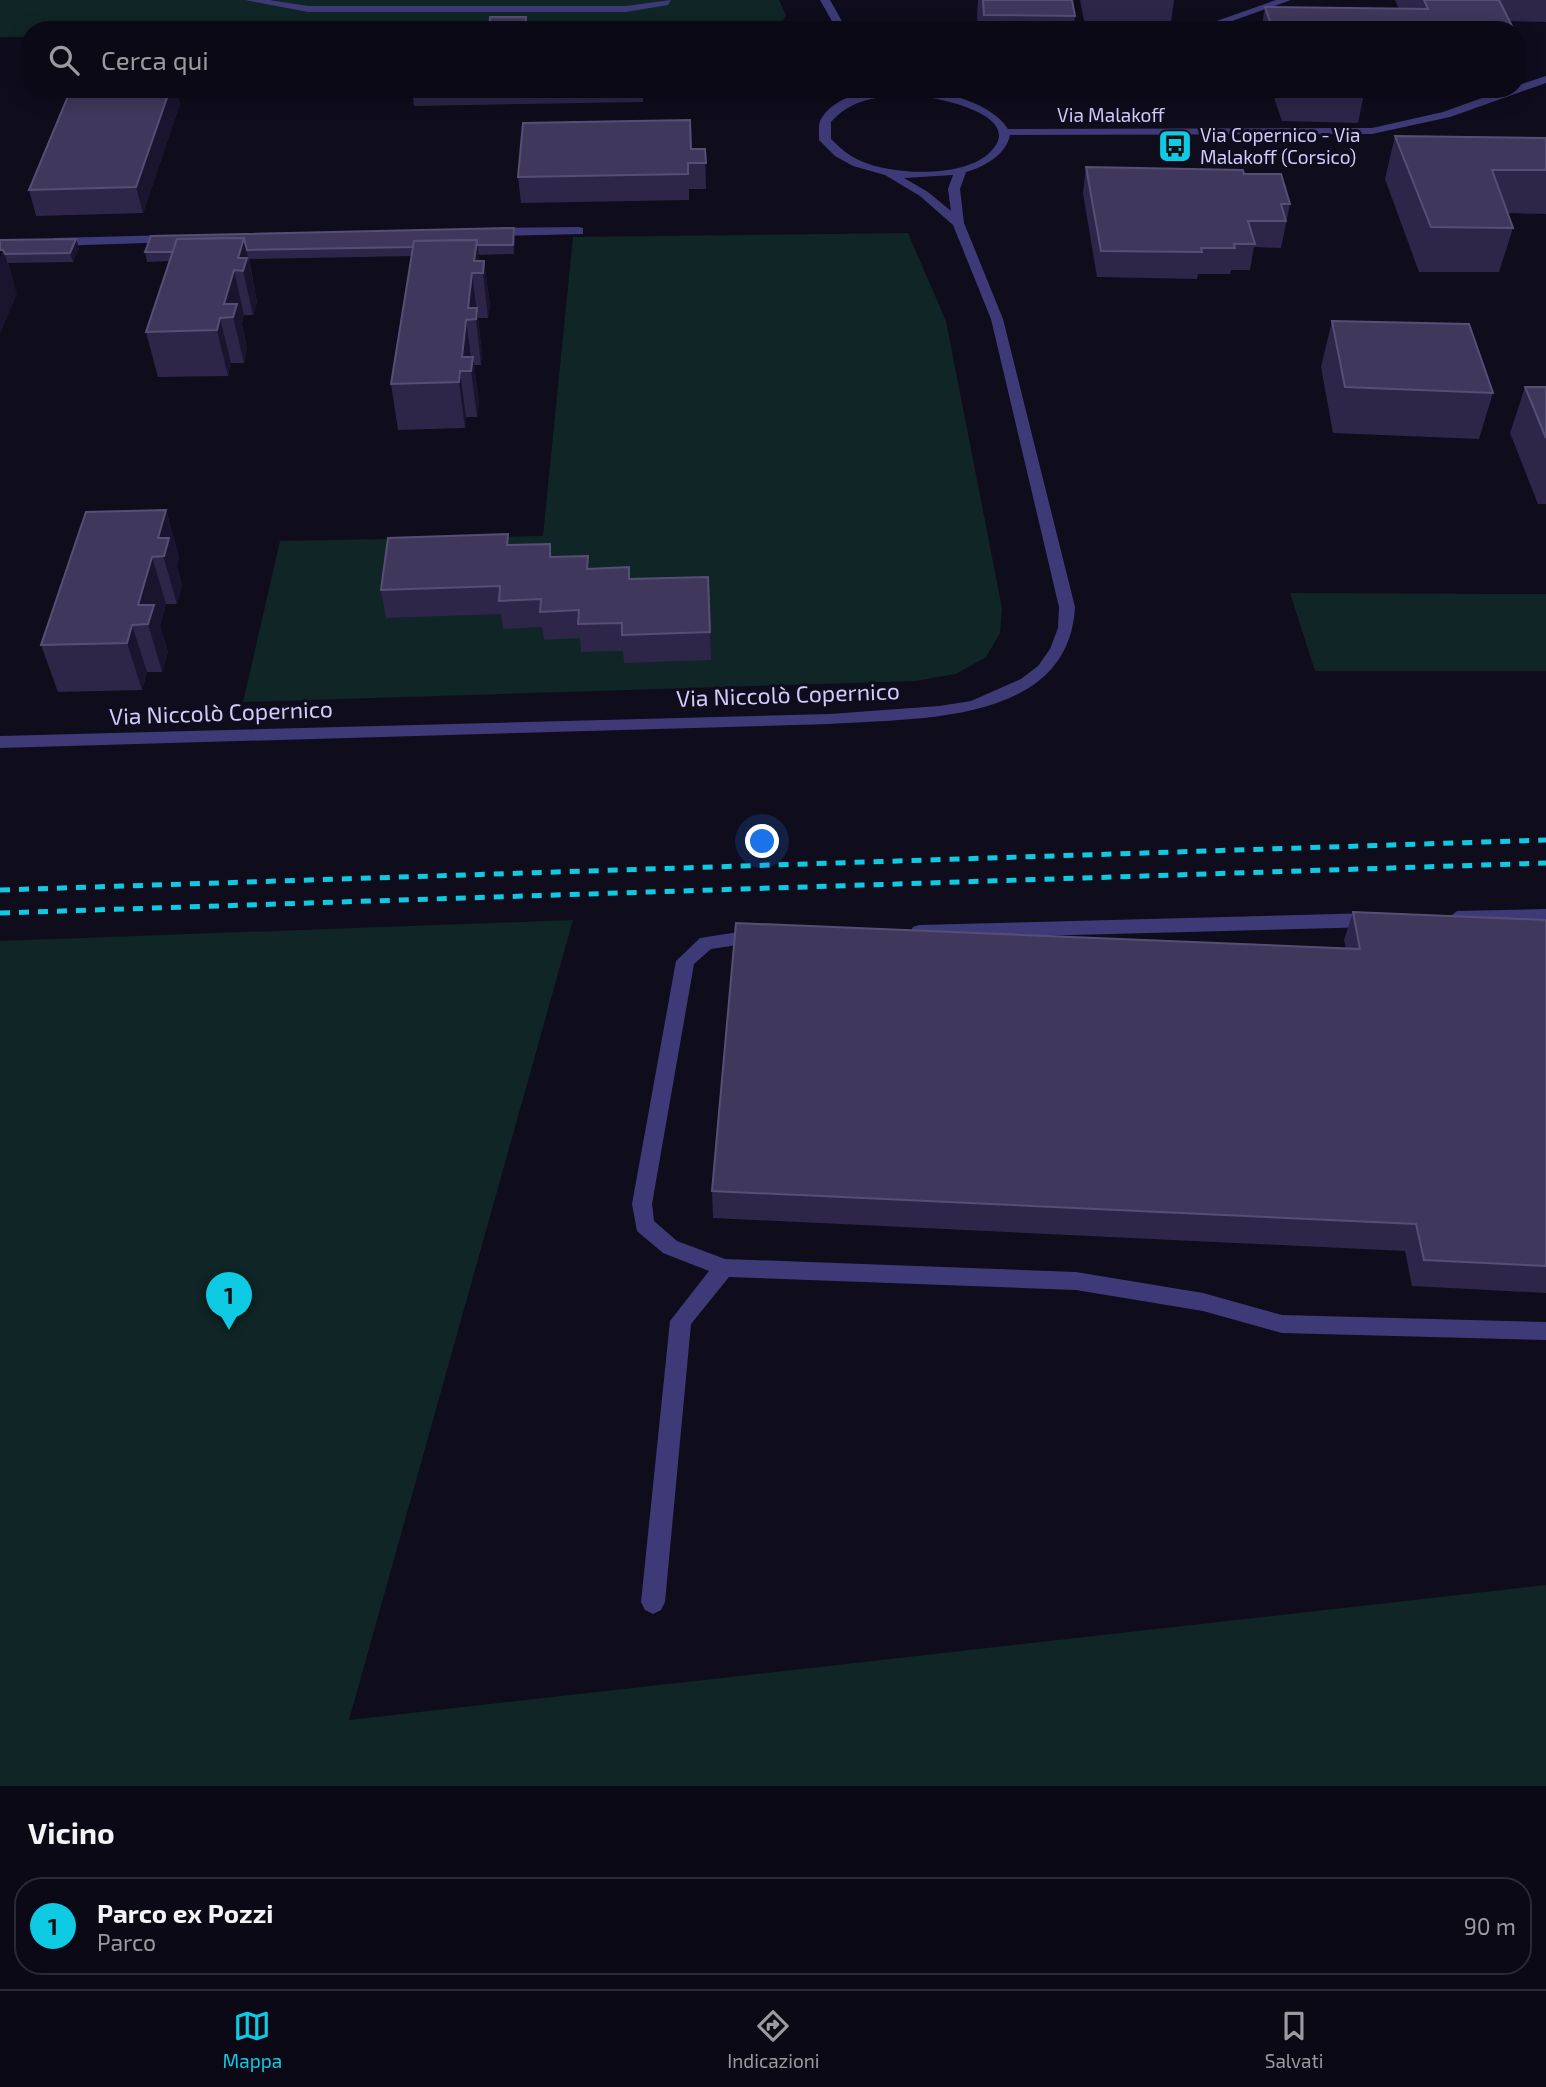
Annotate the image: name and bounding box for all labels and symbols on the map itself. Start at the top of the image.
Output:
street label: Via Malakoff [1057,103,1165,126]
place label: Via Copernico - Via Malakoff (Corsico) [1200,123,1360,168]
bus stop icon: Via Copernico - Via Malakoff (Corsico) [1156,127,1194,165]
street label: Via Niccolò Copernico [676,676,900,712]
street label: Via Niccolò Copernico [109,694,333,730]
your location [745,824,779,858]
pin: 1 [206,1272,252,1330]

